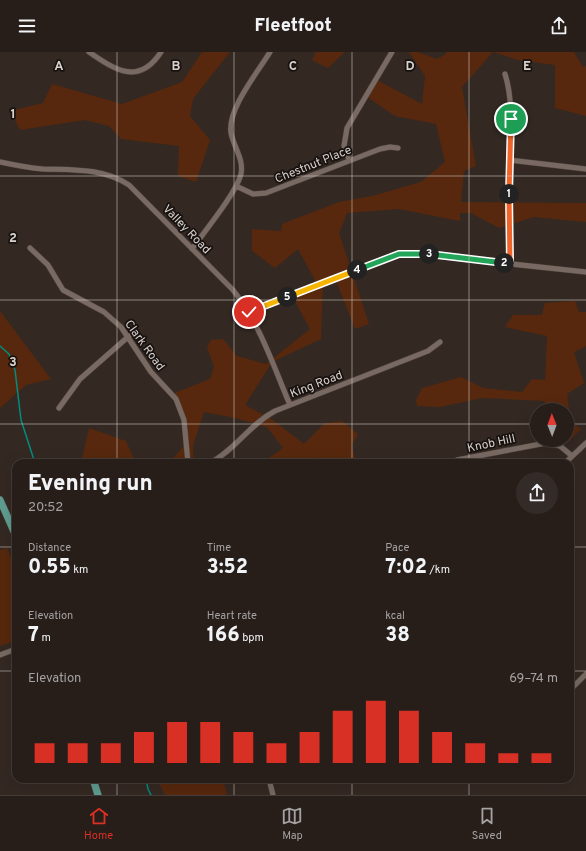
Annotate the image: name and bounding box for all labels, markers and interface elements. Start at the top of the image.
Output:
icon: menu [16,15,38,37]
text: Fleetfoot [254,15,332,38]
icon: share [548,15,570,37]
text: A [54,59,64,75]
text: B [172,59,181,75]
text: C [289,59,297,75]
text: D [405,59,415,75]
text: E [523,59,531,75]
pin [494,102,528,136]
text: 1 [10,107,16,123]
icon: arrive [500,108,522,130]
street label: Chestnut Place [273,142,354,188]
pin: 1 [499,184,519,204]
text: 1 [507,187,511,201]
street label: Valley Road [159,202,214,258]
text: 2 [9,231,17,247]
pin: 3 [419,244,439,264]
text: 3 [426,247,432,261]
pin: 2 [494,253,514,273]
text: 2 [501,256,507,270]
pin: 4 [347,260,367,280]
text: 4 [353,263,361,277]
pin: 5 [277,287,297,307]
text: 5 [284,290,290,304]
pin [232,295,266,329]
icon: check [238,301,260,323]
street label: Clark Road [120,317,168,374]
text: 3 [9,355,17,371]
street label: King Road [288,368,345,402]
north arrow [530,403,574,447]
map controls [530,403,574,447]
street label: Knob Hill [466,431,517,457]
text: Evening run [28,471,153,498]
button: share [516,472,558,514]
text: 20:52 [28,500,63,516]
text: Distance [28,541,71,555]
text: Time [207,541,231,555]
text: Pace [385,541,410,555]
text: 0.55 [28,555,71,581]
text: 3:52 [207,555,248,581]
text: 7:02 [385,555,427,581]
text: km [71,563,88,577]
text: /km [427,563,450,577]
text: Elevation [28,609,73,623]
text: Heart rate [207,609,257,623]
text: kcal [385,609,405,623]
text: 7 [28,623,39,649]
text: 166 [207,623,240,649]
text: 38 [385,623,410,649]
text: m [39,631,51,645]
text: bpm [240,631,264,645]
text: Elevation [28,671,81,687]
text: 69–74 m [509,671,558,687]
tab: Home [84,805,113,843]
tab: Map [281,805,303,843]
tab: Saved [472,805,502,843]

